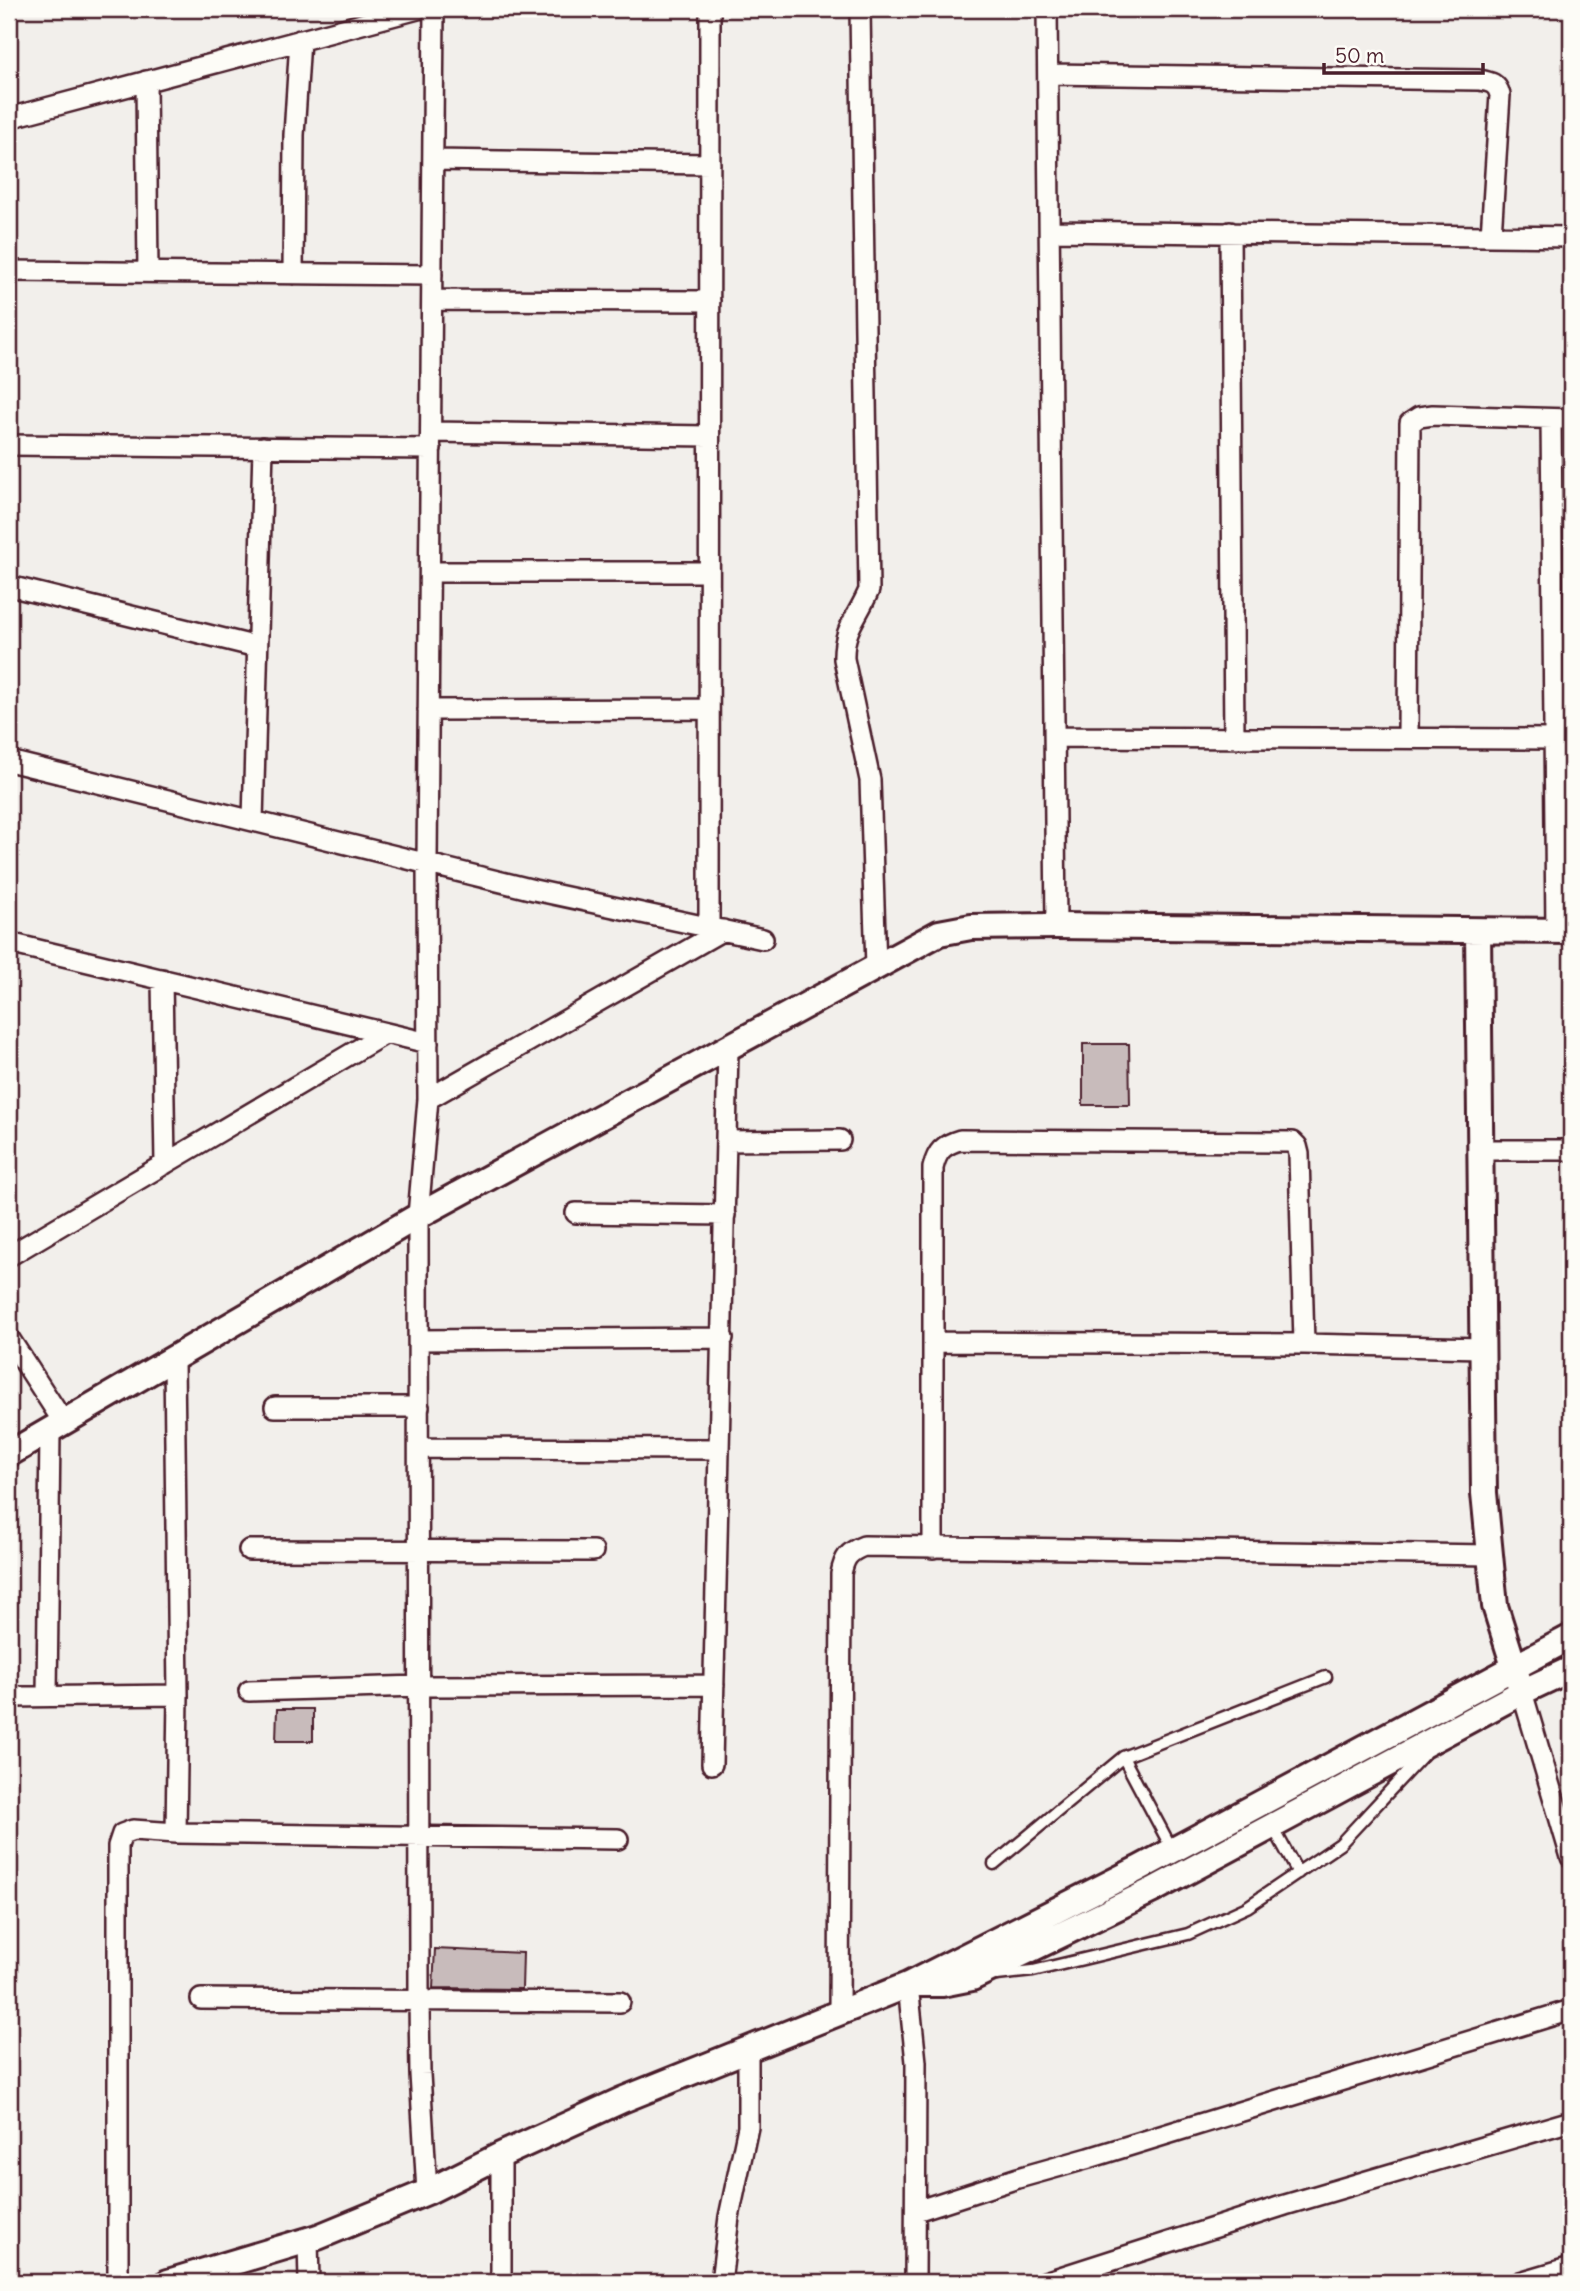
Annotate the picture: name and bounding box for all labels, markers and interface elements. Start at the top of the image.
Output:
scale bar [1324,32,1484,76]
text: 50 m [1335,42,1384,69]

